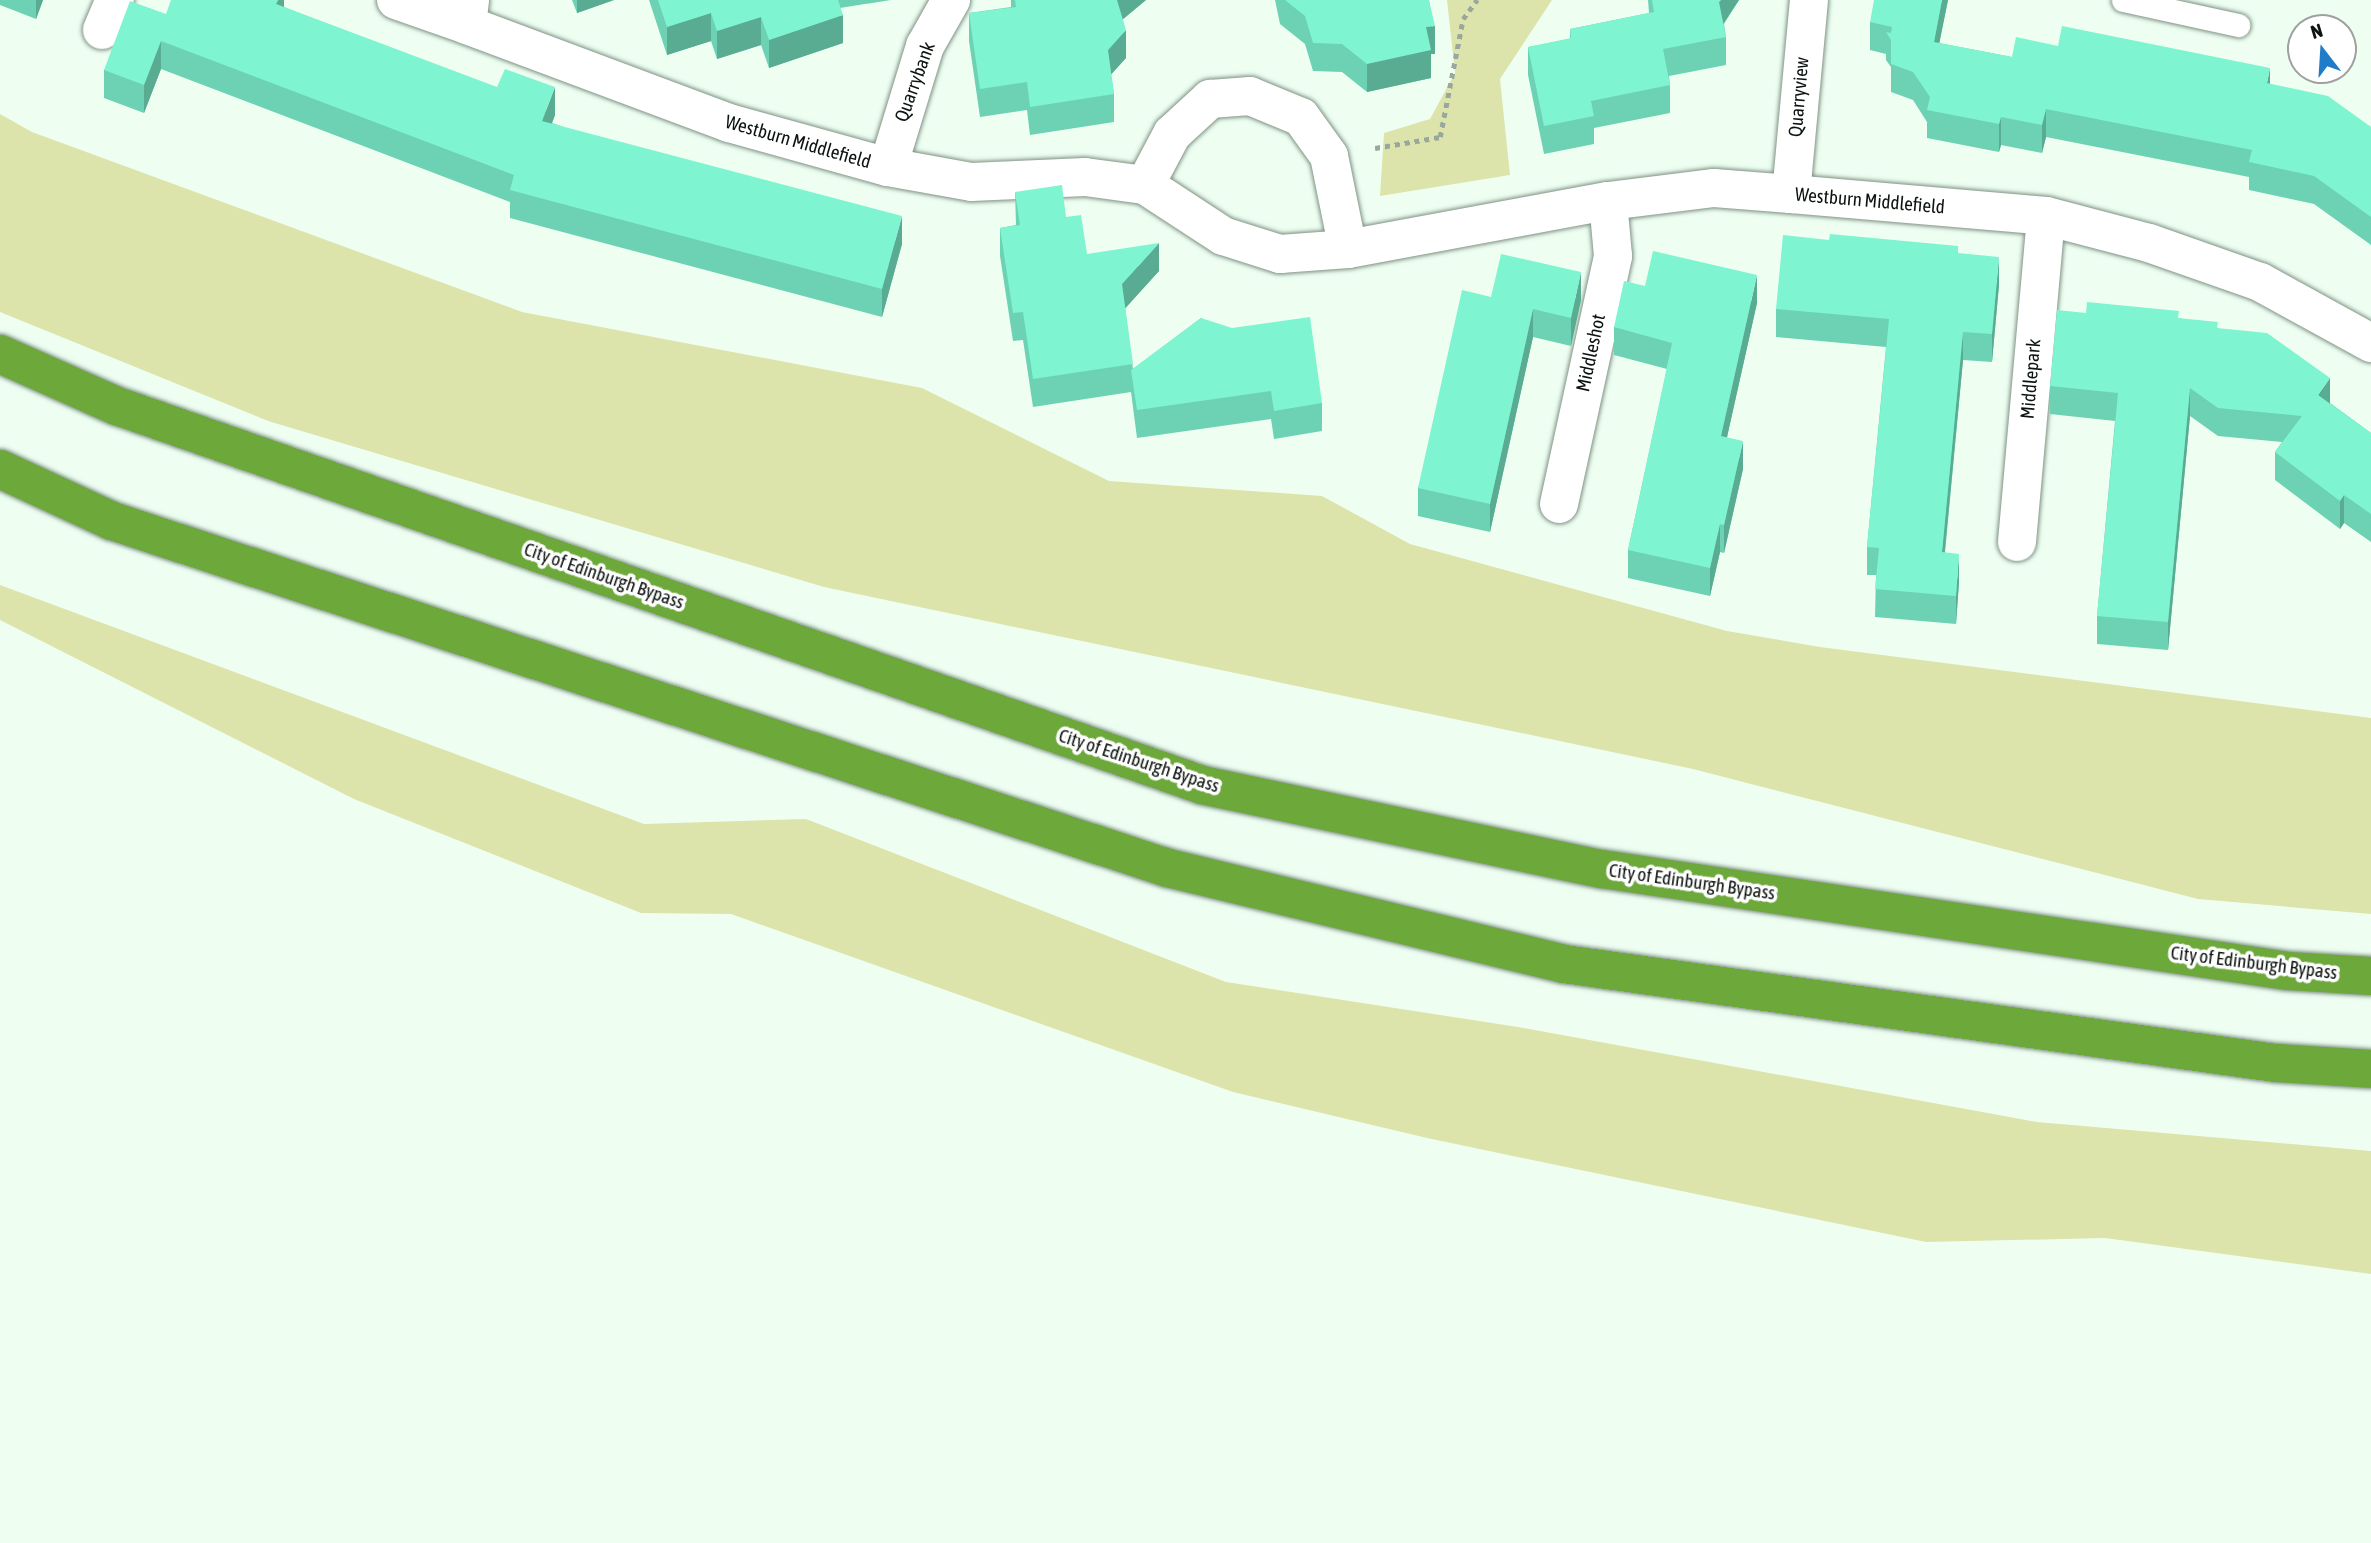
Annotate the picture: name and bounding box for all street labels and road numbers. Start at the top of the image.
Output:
street label: Quarrybank [890,39,940,125]
street label: Quarryview [1784,56,1814,138]
street label: Westburn Middlefield [723,110,873,174]
street label: Westburn Middlefield [1794,183,1946,219]
street label: Middleshot [1572,312,1610,394]
street label: Middlepark [2016,338,2046,420]
street label: City of Edinburgh Bypass [521,538,687,614]
street label: City of Edinburgh Bypass [1056,724,1222,798]
street label: City of Edinburgh Bypass [1607,859,1777,905]
street label: City of Edinburgh Bypass [2169,941,2339,985]

